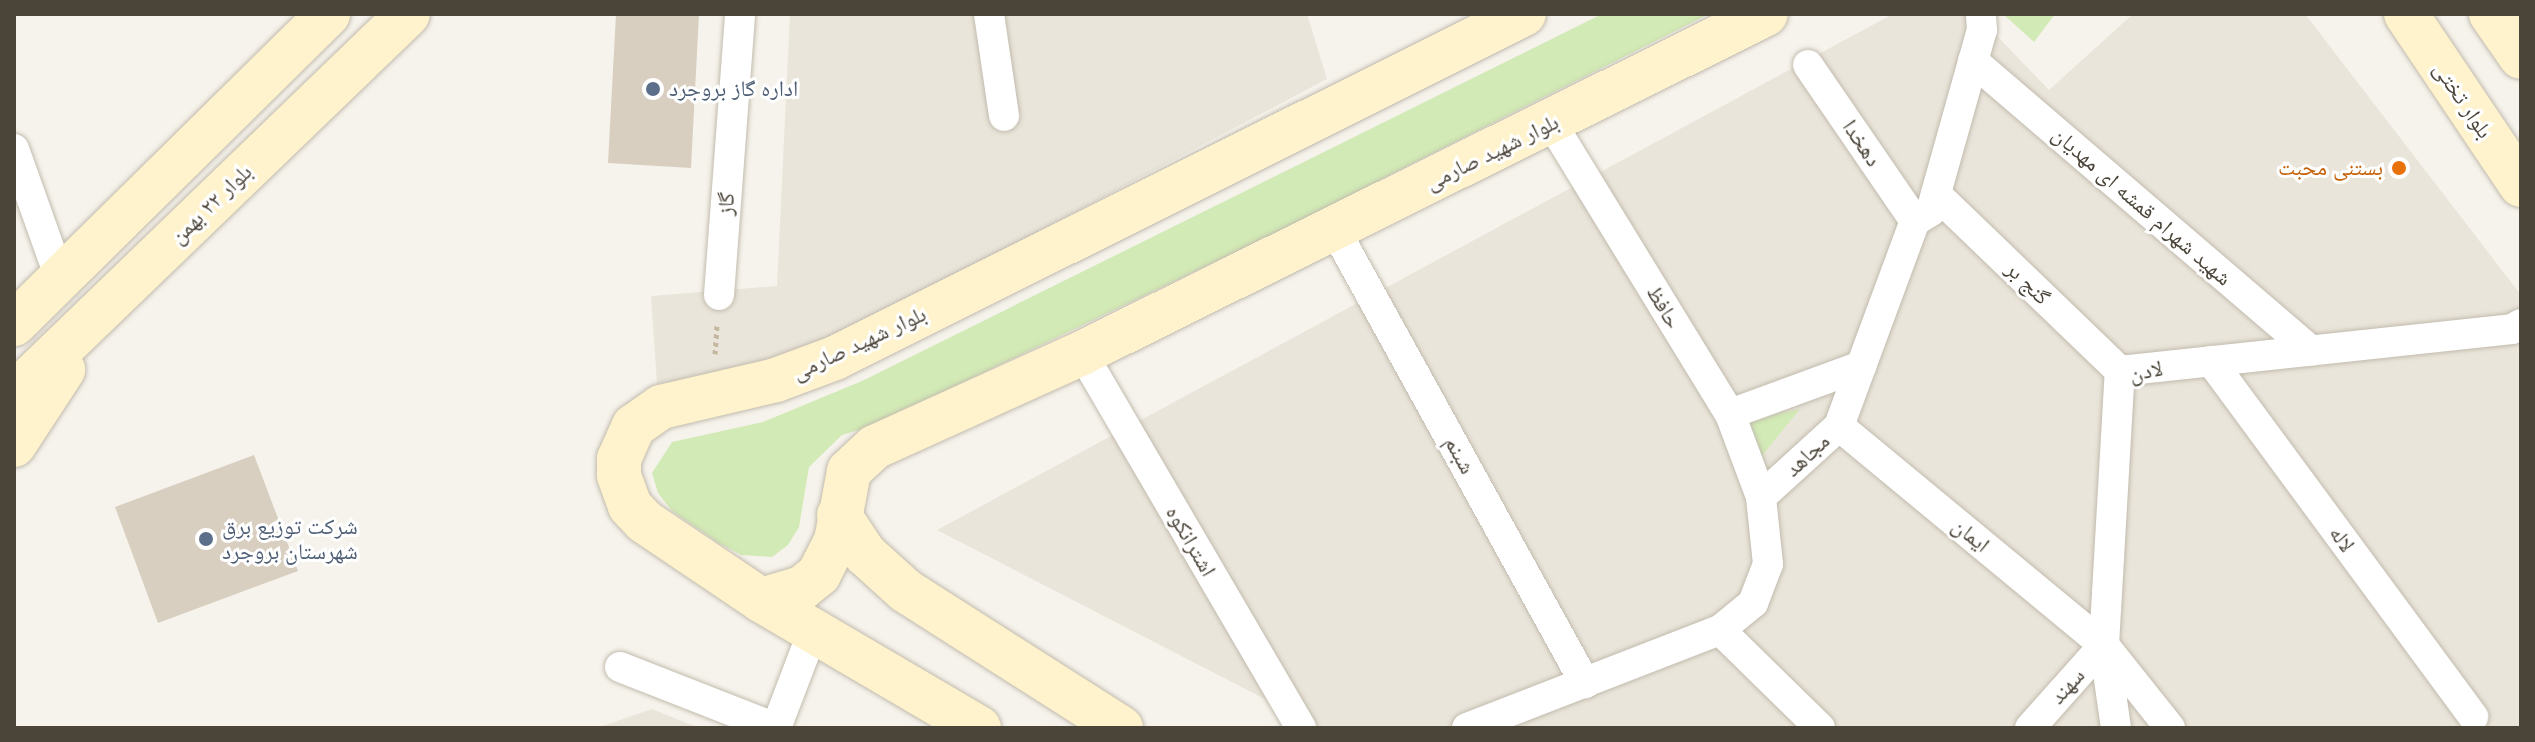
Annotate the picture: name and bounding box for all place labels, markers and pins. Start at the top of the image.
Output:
place label: اداره گاز بروجرد [669,76,798,102]
marker: اداره گاز بروجرد [644,80,662,98]
place label: بستنی محبت [2278,155,2383,181]
marker: بستنی محبت [2390,159,2408,177]
place label: شرکت توزیع برق شهرستان بروجرد [222,513,358,564]
marker: شرکت توزیع برق شهرستان بروجرد [197,530,215,548]

